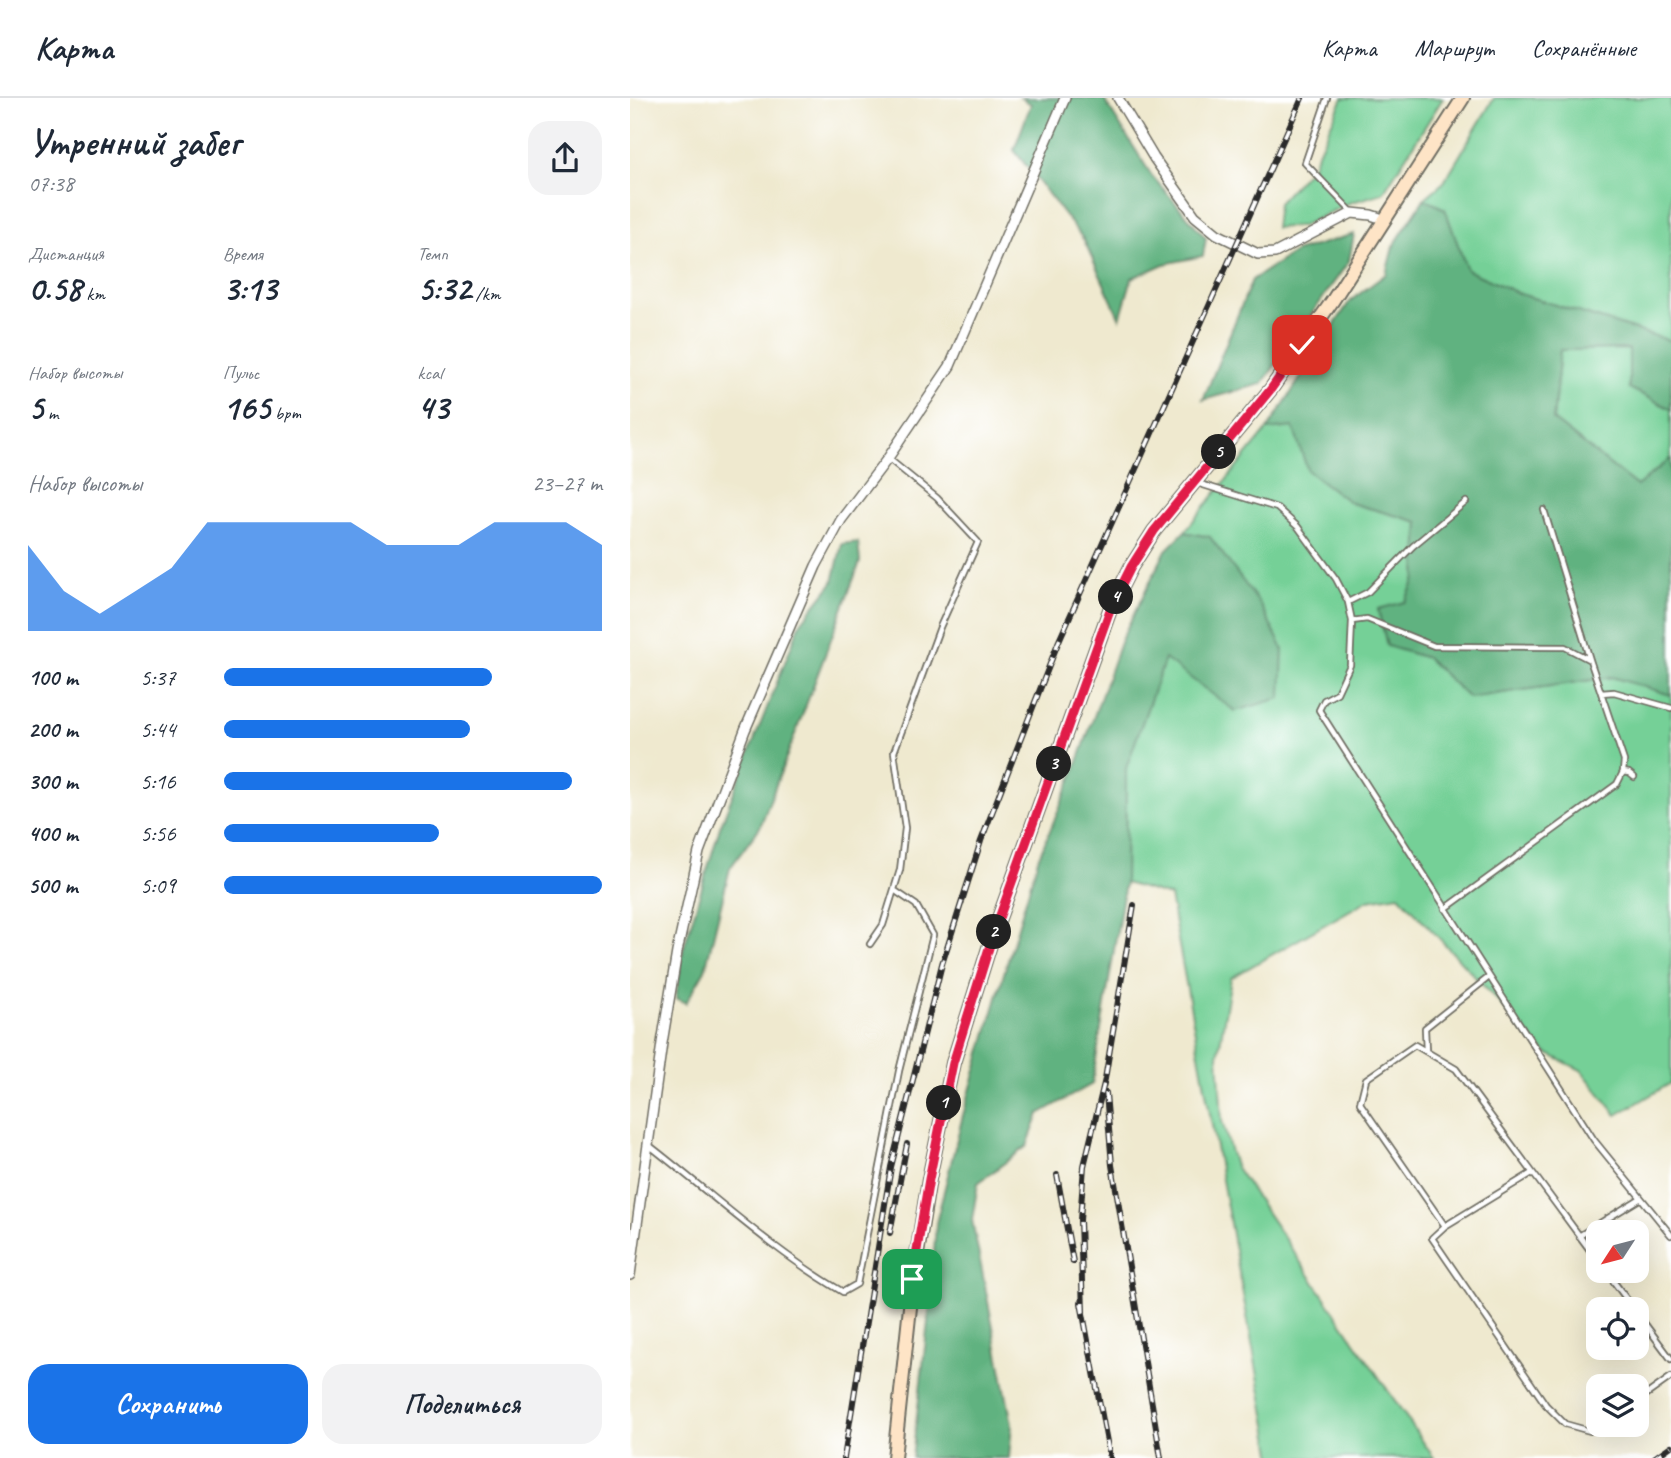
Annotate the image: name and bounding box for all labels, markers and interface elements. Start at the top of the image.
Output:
text: Карта [35,27,114,69]
text: Карта [1322,33,1377,63]
text: Маршрут [1415,33,1494,63]
text: Сохранённые [1532,33,1636,63]
text: Утренний забег [28,119,240,166]
button: share [528,121,602,195]
text: 07:38 [28,169,74,198]
text: Дистанция [28,242,104,266]
text: Время [223,242,263,266]
text: Темп [417,242,448,266]
text: 0.58 [28,266,82,311]
text: 3:13 [223,266,277,311]
text: 5:32 [417,266,471,311]
text: km [82,282,105,306]
text: /km [471,282,500,306]
pin [1272,315,1332,375]
icon: check [1283,326,1321,364]
text: Набор высоты [28,361,122,385]
text: Пульс [223,361,259,385]
text: kcal [417,361,442,385]
text: 5 [28,385,43,430]
text: 165 [223,385,270,430]
text: 43 [417,385,449,430]
text: m [43,401,58,425]
text: bpm [270,401,301,425]
pin: 5 [1202,434,1236,470]
text: 5 [1214,439,1223,463]
text: Набор высоты [28,469,142,498]
text: 23–27 m [532,469,602,498]
pin: 4 [1098,580,1134,614]
text: 4 [1111,584,1120,608]
text: 100 m [28,663,78,692]
text: 5:37 [140,663,176,692]
text: 200 m [28,715,78,744]
text: 5:44 [140,715,176,744]
pin: 3 [1036,746,1072,782]
text: 3 [1049,751,1058,775]
text: 300 m [28,767,78,796]
text: 5:16 [140,767,176,796]
text: 400 m [28,819,78,848]
text: 5:56 [140,819,176,848]
text: 500 m [28,871,77,900]
text: 5:09 [140,871,176,900]
pin: 2 [976,914,1012,950]
text: 2 [989,919,998,943]
pin: 1 [926,1086,962,1121]
text: 1 [939,1090,948,1114]
north arrow [1586,1220,1648,1283]
map controls [1586,1220,1649,1437]
pin [882,1249,942,1309]
icon: arrive [893,1260,931,1298]
button: locate [1586,1297,1649,1360]
button: Сохранить [28,1364,308,1444]
button: Поделиться [322,1364,602,1444]
button: layers [1586,1374,1649,1437]

